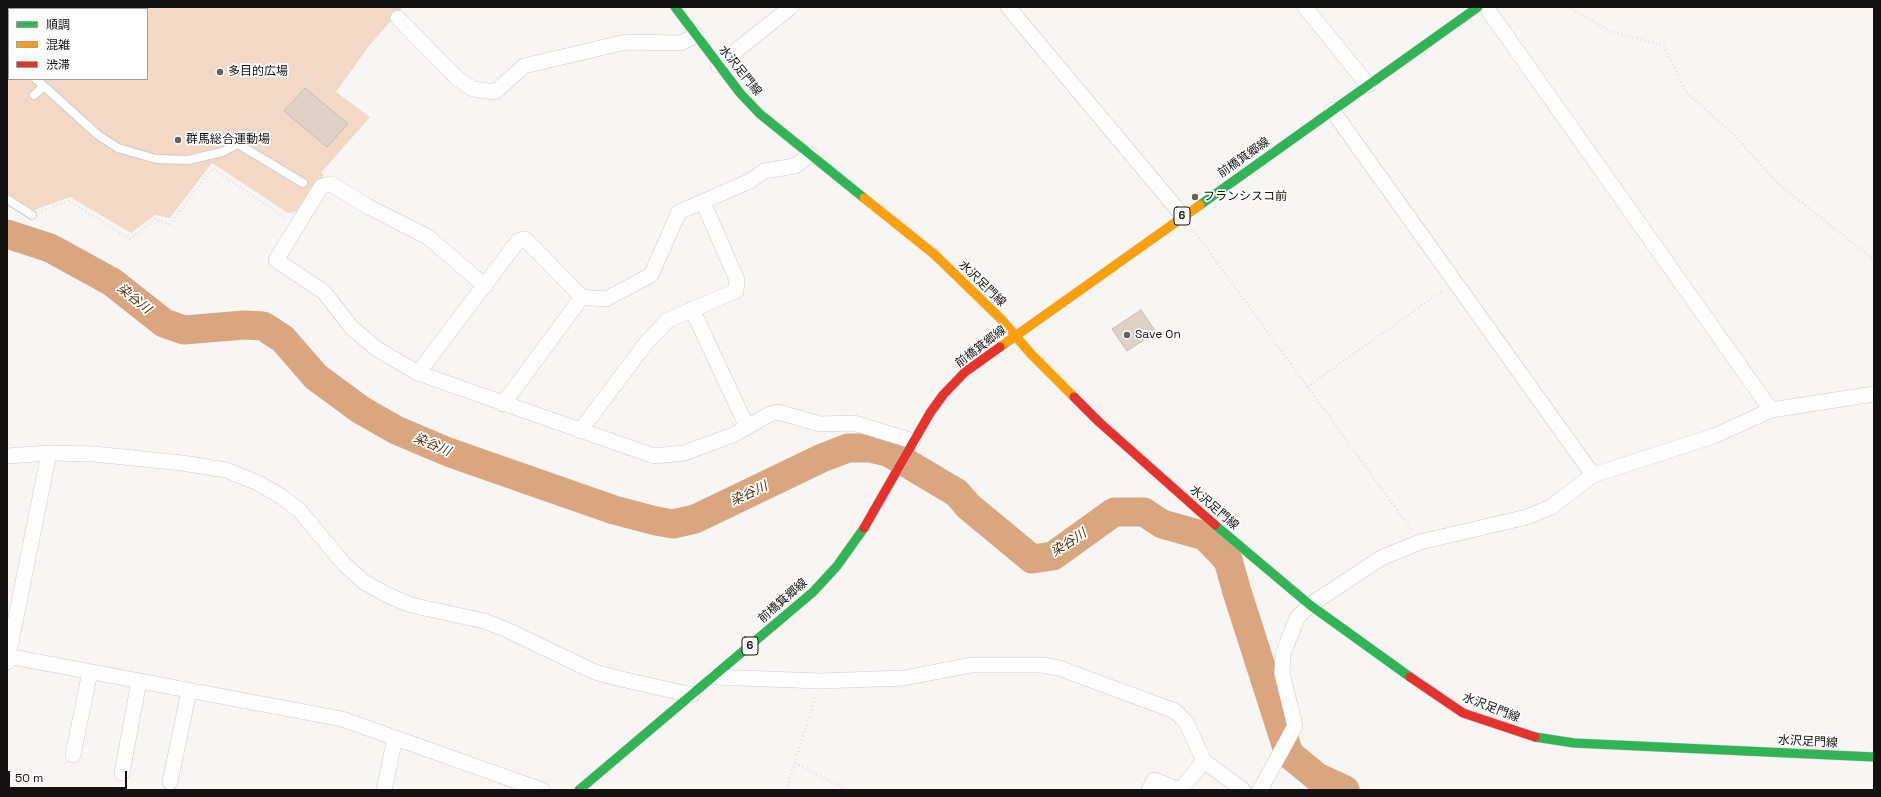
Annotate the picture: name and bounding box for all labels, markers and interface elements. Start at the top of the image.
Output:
legend [8,8,148,80]
text: 順調 [46,17,70,33]
text: 混雑 [46,37,70,53]
street label: 水沢足門線 [716,43,764,99]
text: 渋滞 [46,57,70,73]
place label: 多目的広場 [228,65,288,79]
marker: 多目的広場 [215,67,225,77]
place label: 群馬総合運動場 [186,133,270,147]
marker: 群馬総合運動場 [173,135,183,145]
street label: 前橋箕郷線 [1215,135,1273,181]
place label: フランシスコ前 [1203,190,1287,204]
marker: フランシスコ前 [1190,192,1200,202]
road number: 6 [1174,207,1190,225]
street label: 水沢足門線 [955,258,1009,310]
water label: 染谷川 [114,281,154,317]
street label: 前橋箕郷線 [953,323,1009,371]
place label: Save On [1135,328,1181,342]
marker: Save On [1122,330,1132,340]
water label: 染谷川 [411,430,453,460]
water label: 染谷川 [728,479,770,509]
street label: 水沢足門線 [1187,483,1241,533]
water label: 染谷川 [1048,526,1090,560]
street label: 前橋箕郷線 [756,576,810,626]
road number: 6 [742,637,758,655]
street label: 水沢足門線 [1460,691,1522,725]
street label: 水沢足門線 [1778,733,1838,751]
scale bar [10,763,129,789]
text: 50 m [15,770,43,786]

